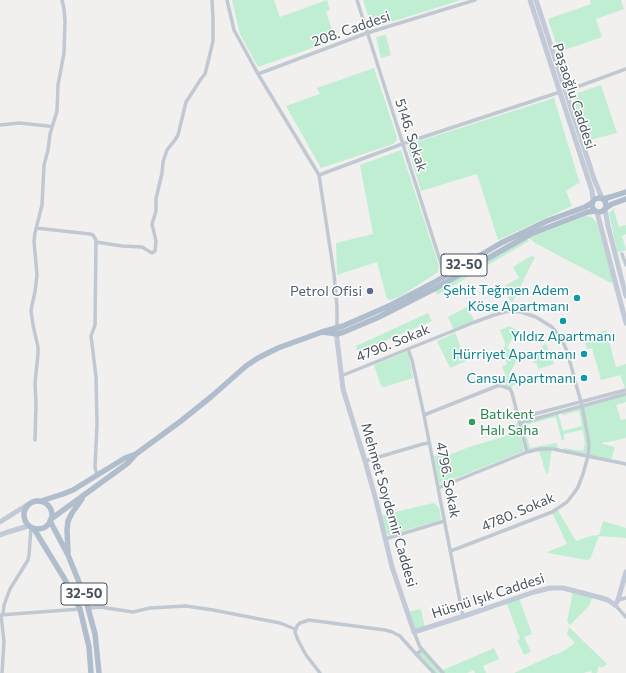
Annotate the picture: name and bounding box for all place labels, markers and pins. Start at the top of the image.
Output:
place label: Şehit Teğmen Adem Köse Apartmanı [443,282,569,314]
place label: Petrol Ofisi [290,283,362,299]
marker: Petrol Ofisi [365,286,375,296]
marker: Şehit Teğmen Adem Köse Apartmanı [572,293,582,303]
marker: Yıldız Apartmanı [558,316,568,326]
place label: Yıldız Apartmanı [511,328,615,344]
place label: Hürriyet Apartmanı [452,346,576,362]
marker: Hürriyet Apartmanı [579,349,589,359]
place label: Cansu Apartmanı [466,370,576,386]
marker: Cansu Apartmanı [579,373,589,383]
place label: Batıkent Halı Saha [480,406,539,438]
marker: Batıkent Halı Saha [467,417,477,427]

